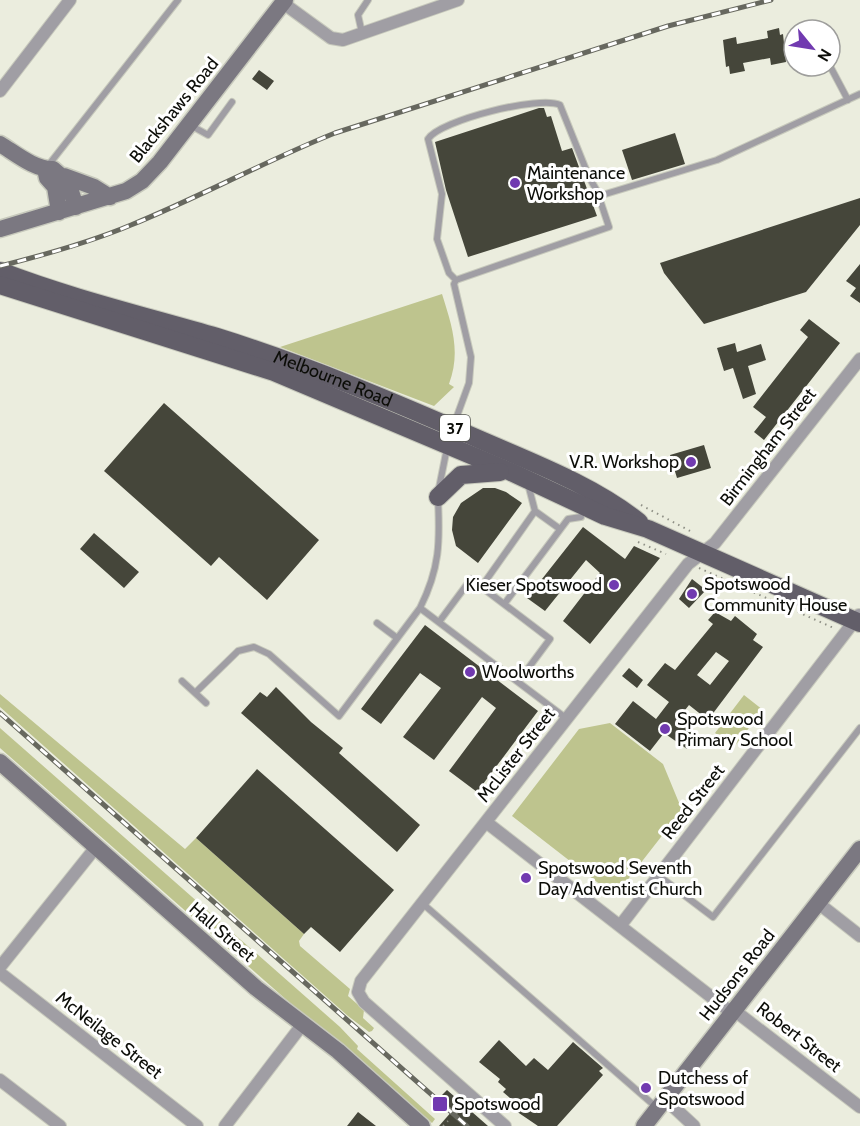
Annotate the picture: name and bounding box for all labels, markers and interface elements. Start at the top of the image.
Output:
north arrow [782,18,842,78]
text: N [814,46,836,65]
street label: Blackshaws Road [125,53,223,167]
place label: Maintenance Workshop [527,162,625,205]
marker: Maintenance Workshop [508,176,522,190]
street label: Melbourne Road [271,346,395,412]
street label: Birmingham Street [715,384,821,510]
road number: 37 [440,415,470,441]
place label: V.R. Workshop [569,451,679,473]
marker: V.R. Workshop [684,455,698,469]
place label: Spotswood Community House [704,573,847,616]
place label: Kieser Spotswood [465,574,602,596]
marker: Kieser Spotswood [607,578,621,592]
marker: Spotswood Community House [685,587,699,601]
place label: Woolworths [482,661,574,683]
marker: Woolworths [463,665,477,679]
street label: McLister Street [472,703,560,807]
place label: Spotswood Primary School [677,708,793,751]
marker: Spotswood Primary School [658,722,672,736]
street label: Reed Street [657,760,729,844]
place label: Spotswood Seventh Day Adventist Church [538,857,702,900]
marker: Spotswood Seventh Day Adventist Church [519,871,533,885]
street label: Hall Street [185,897,259,967]
street label: Hudsons Road [694,925,780,1025]
street label: McNeilage Street [51,987,167,1083]
street label: Robert Street [752,997,846,1077]
place label: Dutchess of Spotswood [658,1067,748,1110]
marker: Dutchess of Spotswood [639,1081,653,1095]
place label: Spotswood [454,1093,540,1115]
marker: Spotswood [431,1095,449,1113]

